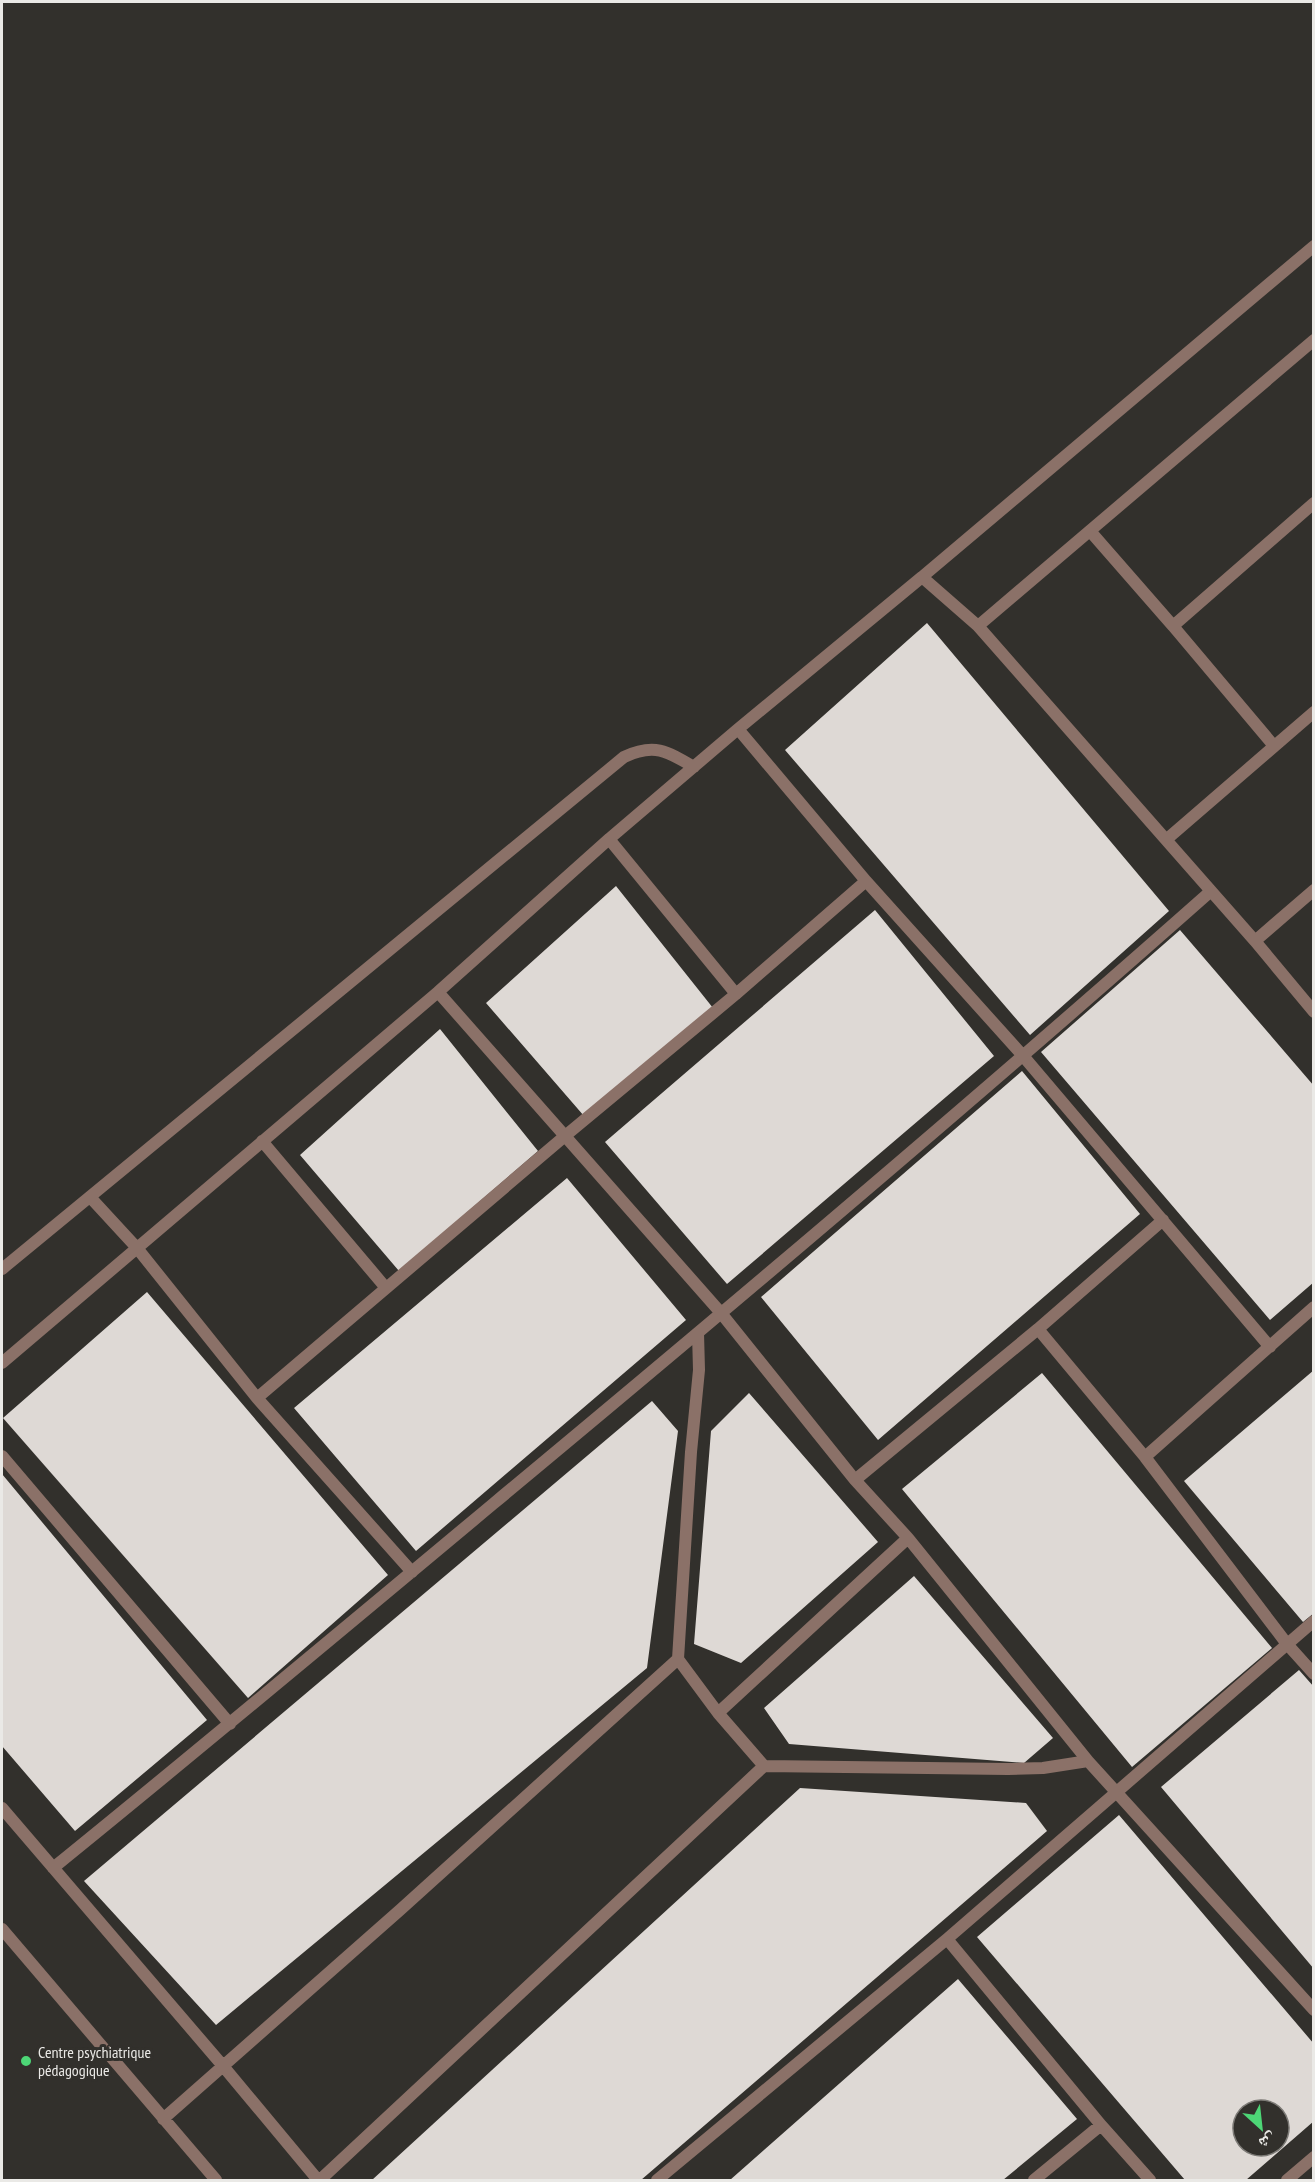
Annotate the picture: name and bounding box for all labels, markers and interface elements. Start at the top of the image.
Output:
place label: Centre psychiatrique pédagogique [38,2042,151,2080]
marker: Centre psychiatrique pédagogique [19,2054,33,2068]
north arrow [1231,2098,1291,2158]
text: ش [1256,2129,1280,2154]

